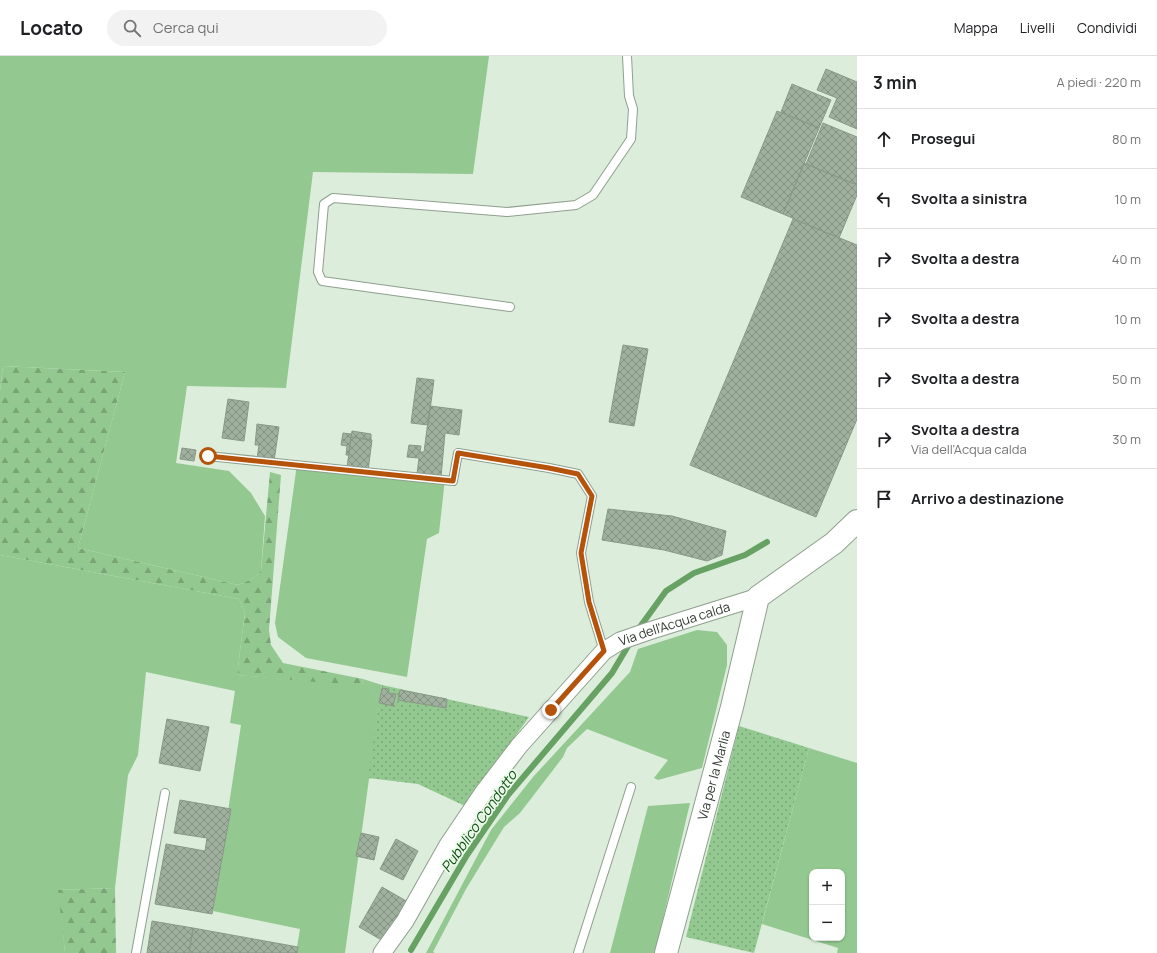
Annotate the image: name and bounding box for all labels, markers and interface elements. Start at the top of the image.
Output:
search box [107,10,387,46]
text: Locato [20,15,83,41]
icon: search [121,17,143,39]
text: Cerca qui [153,17,219,38]
text: Mappa [954,18,998,37]
text: Livelli [1020,18,1055,37]
text: Condividi [1077,18,1137,37]
text: 3 min [873,71,917,94]
text: A piedi · 220 m [1057,73,1141,91]
icon: ahead [873,128,895,150]
text: Prosegui [911,128,975,149]
text: 80 m [1112,130,1141,148]
icon: left [873,188,895,210]
text: Svolta a sinistra [911,188,1027,209]
text: 10 m [1114,190,1141,208]
icon: right [873,248,895,270]
text: Svolta a destra [911,248,1019,269]
text: 40 m [1112,250,1141,268]
icon: right [873,308,895,330]
text: Svolta a destra [911,308,1019,329]
text: 10 m [1114,310,1141,328]
icon: right [873,368,895,390]
text: Svolta a destra [911,368,1019,389]
text: 50 m [1112,370,1141,388]
text: Svolta a destra [911,419,1019,440]
icon: right [873,428,895,450]
text: 30 m [1112,430,1141,448]
text: Via dell'Acqua calda [911,440,1027,458]
route start [199,447,217,465]
icon: arrive [873,488,895,510]
text: Arrivo a destinazione [911,488,1064,509]
street label: Via dell'Acqua calda [616,597,732,650]
route end [542,701,560,719]
street label: Via per la Marlia [693,728,734,822]
water label: Pubblico Condotto [436,765,521,875]
map controls [809,869,845,941]
button: + [809,869,845,905]
button: − [809,905,845,941]

